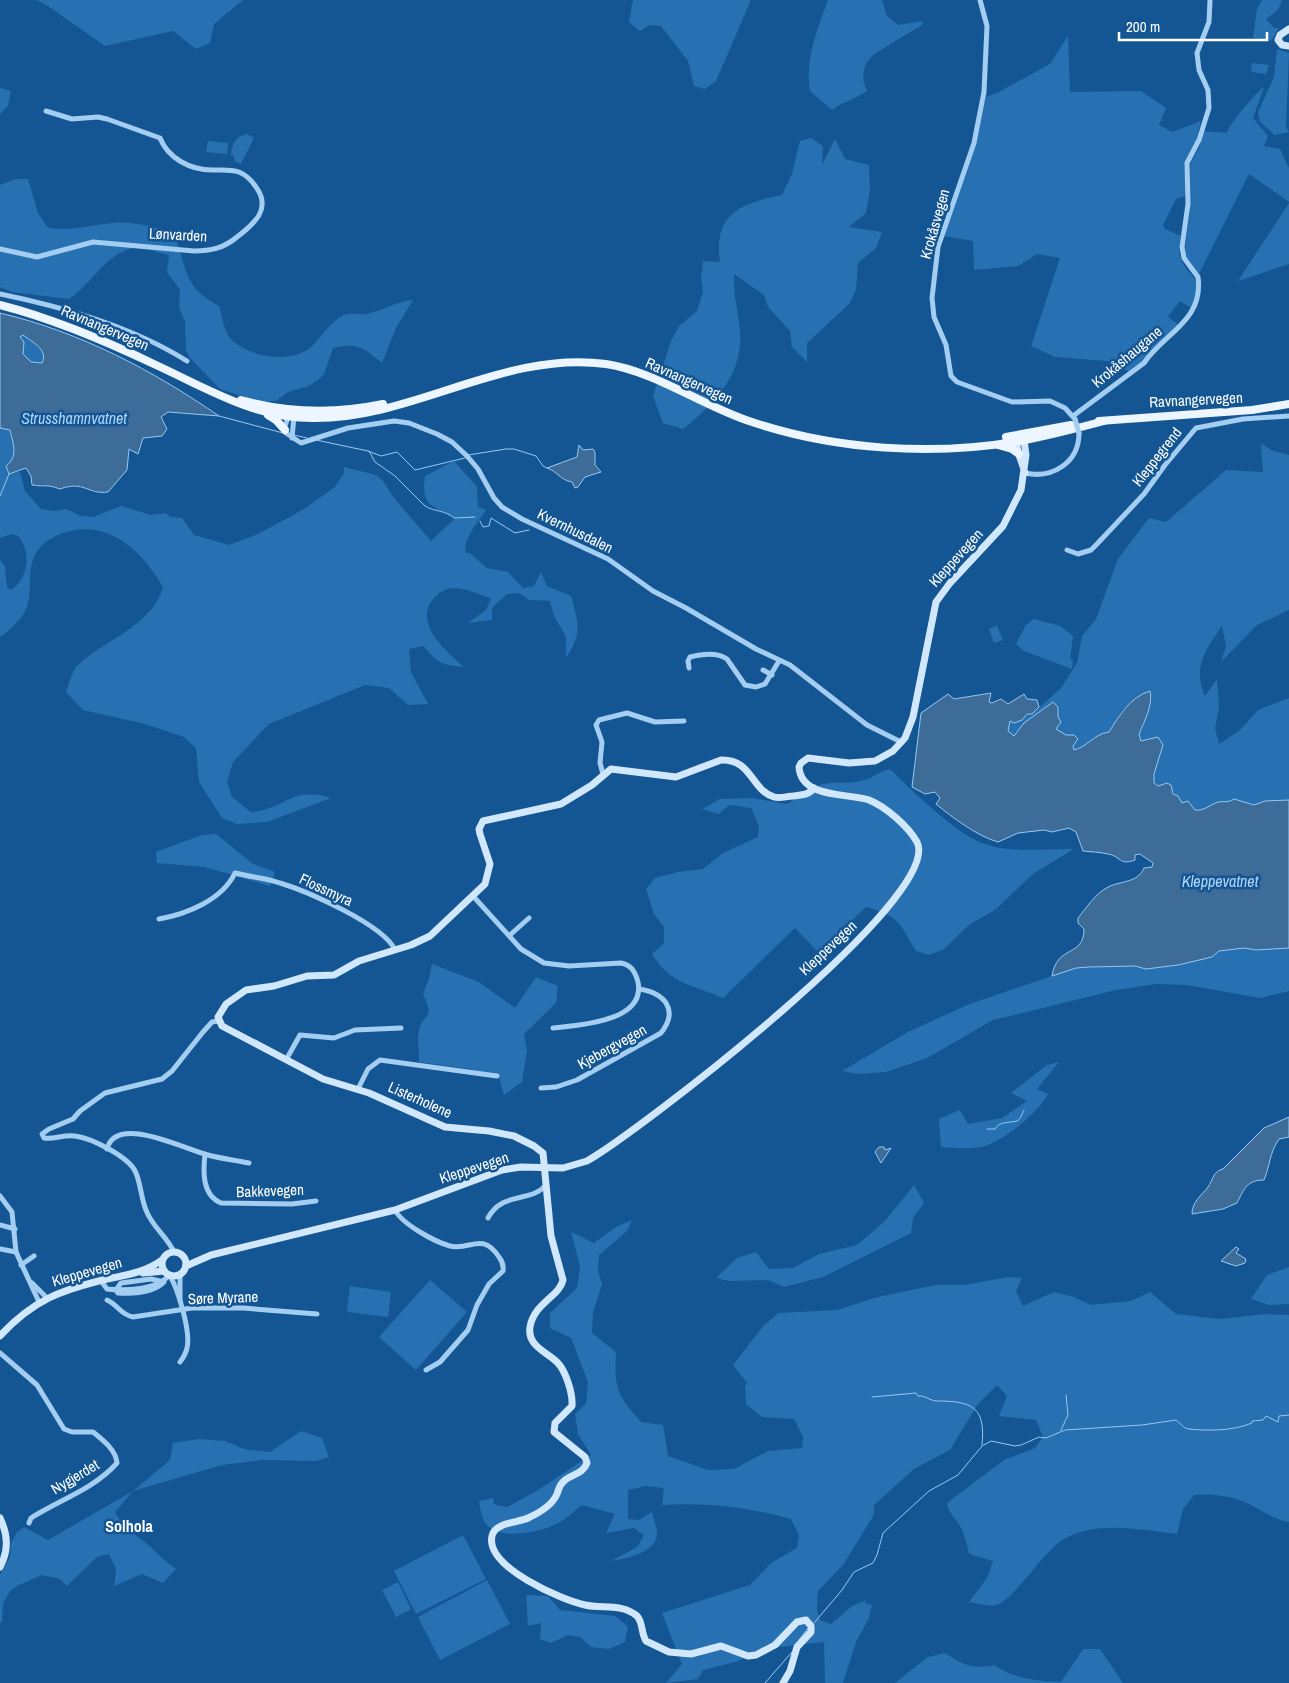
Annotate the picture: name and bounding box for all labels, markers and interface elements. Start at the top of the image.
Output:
scale bar [1119,10,1266,42]
text: 200 m [1126,16,1160,37]
street label: Krokåsvegen [915,186,955,261]
street label: Lønvarden [148,222,208,247]
street label: Ravnangervegen [58,300,152,356]
street label: Krokåshaugane [1087,321,1167,392]
street label: Ravnangervegen [642,352,736,409]
street label: Ravnangervegen [1149,387,1243,412]
water label: Strusshamnvatnet [21,407,127,429]
street label: Kleppegrend [1127,423,1186,491]
street label: Kvernhusdalen [534,503,617,558]
street label: Kleppevegen [924,524,987,591]
street label: Flossmyra [296,868,356,911]
water label: Kleppevatnet [1182,870,1259,892]
street label: Kleppevegen [794,915,861,980]
street label: Kjebergvegen [573,1019,650,1074]
street label: Listerholene [385,1076,456,1123]
street label: Kleppevegen [436,1146,511,1189]
street label: Bakkevegen [236,1179,304,1202]
street label: Kleppevegen [49,1252,124,1292]
street label: Søre Myrane [187,1286,259,1309]
street label: Nygjerdet [47,1454,103,1499]
district label: Solhola [105,1515,153,1537]

